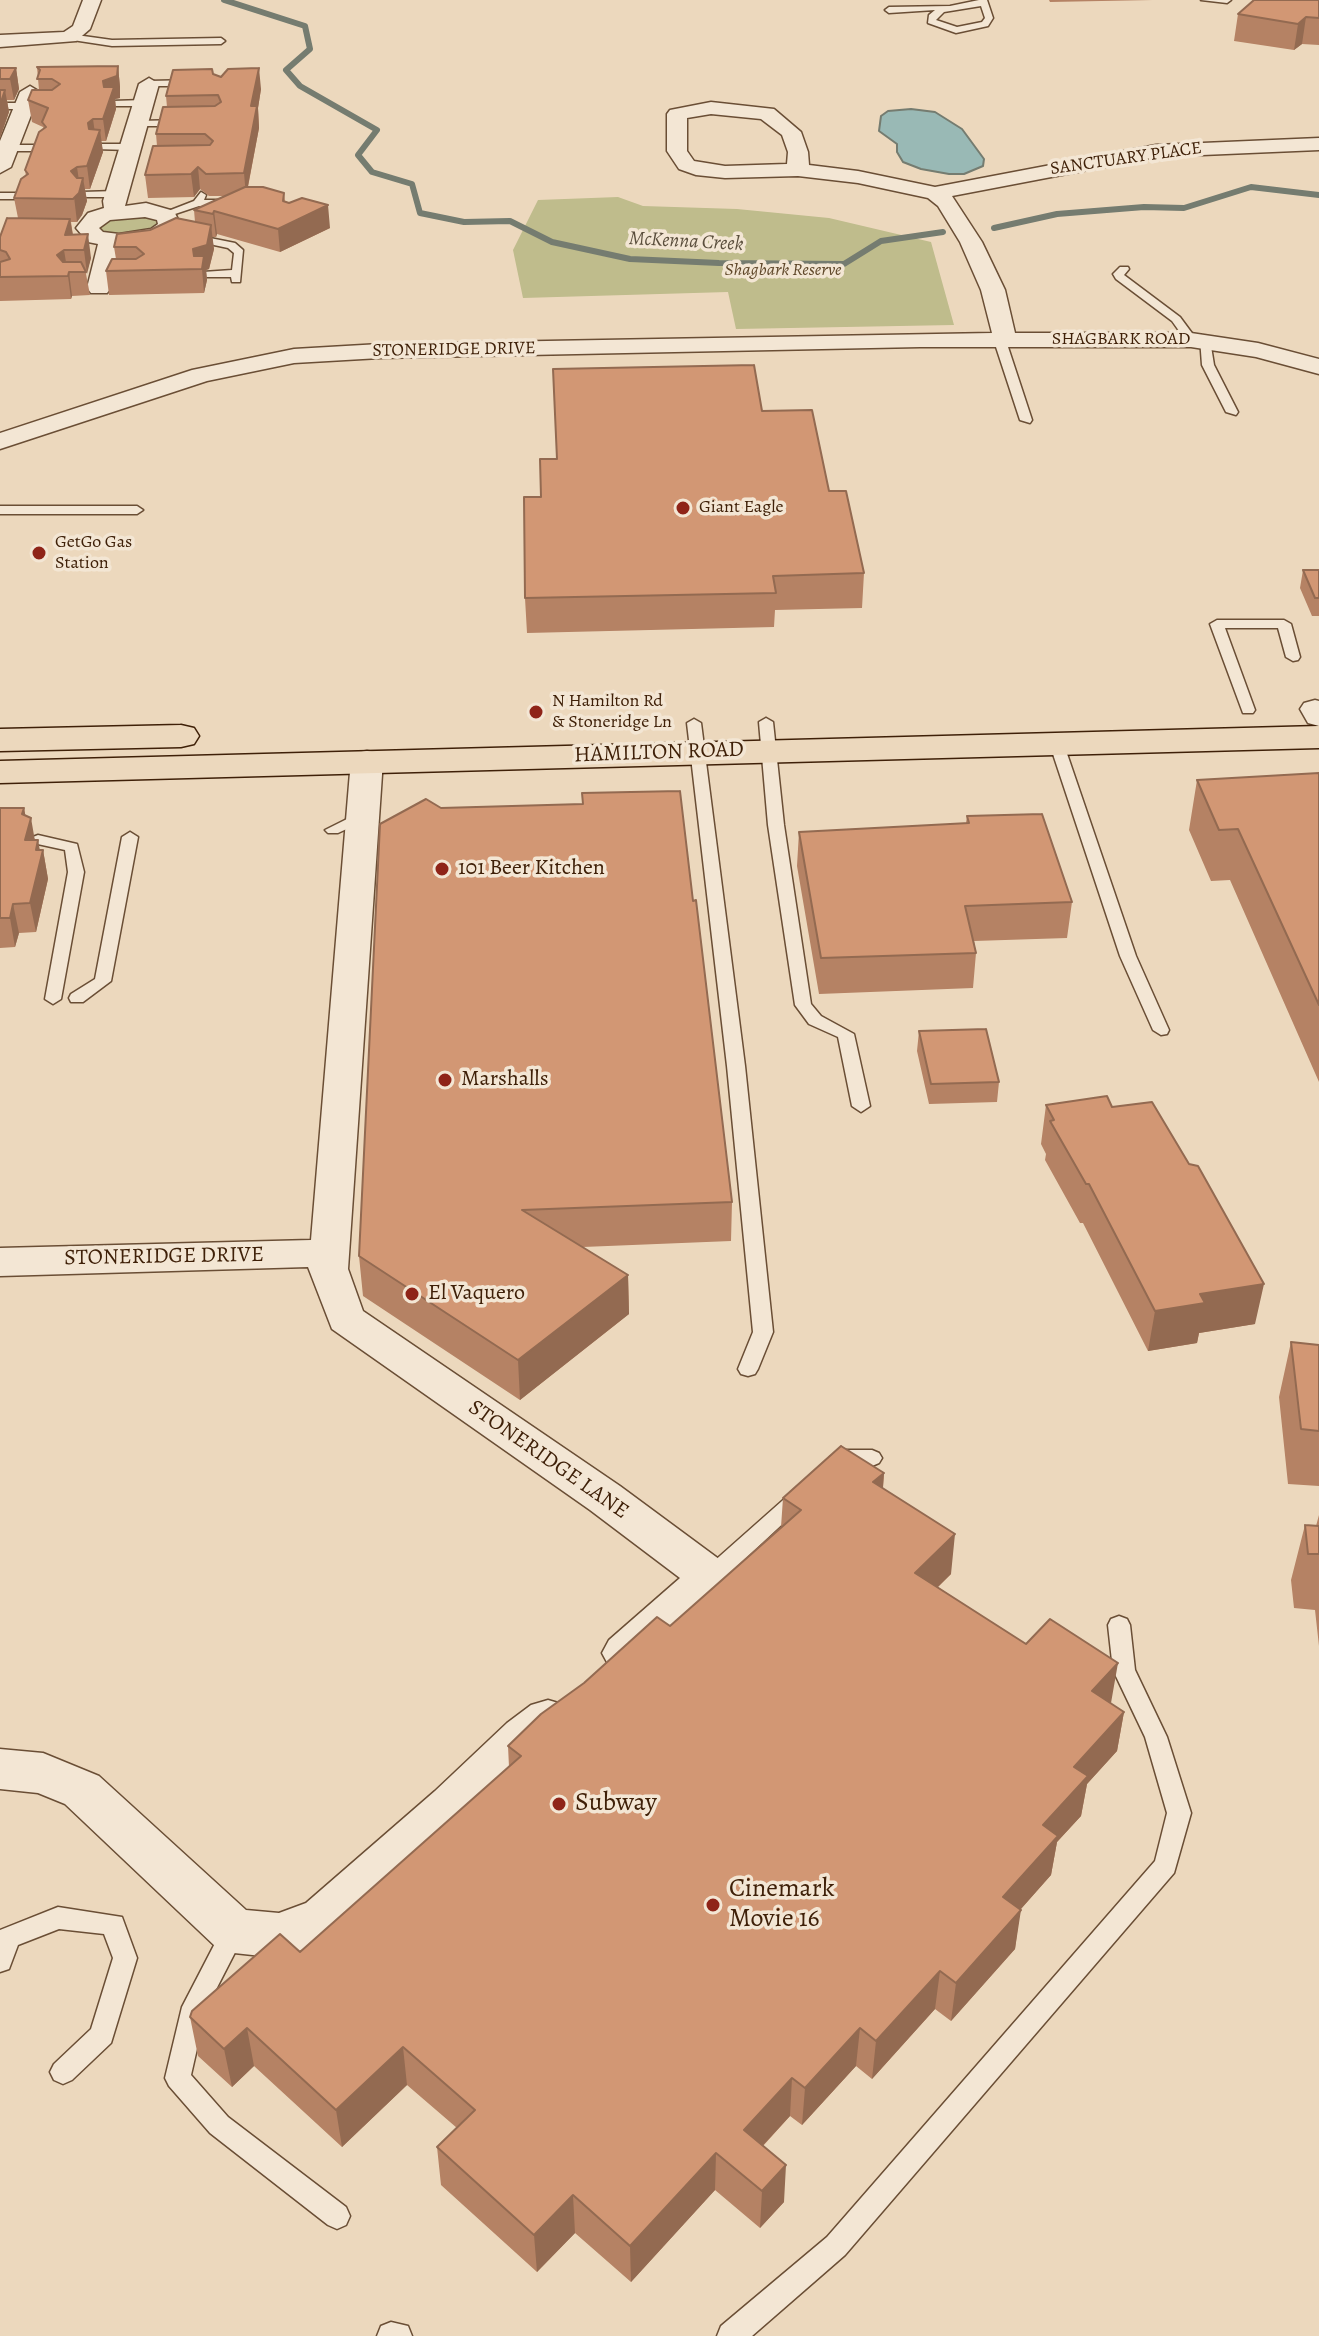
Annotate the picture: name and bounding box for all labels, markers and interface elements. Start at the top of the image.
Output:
street label: SANCTUARY PLACE [1049,138,1203,180]
water label: McKenna Creek [628,227,744,257]
park label: Shagbark Reserve [724,260,842,282]
street label: SHAGBARK ROAD [1052,329,1190,351]
street label: STONERIDGE DRIVE [372,338,536,362]
place label: Giant Eagle [699,497,784,519]
marker: Giant Eagle [674,499,692,517]
place label: GetGo Gas Station [55,532,132,574]
marker: GetGo Gas Station [30,544,48,562]
place label: N Hamilton Rd & Stoneridge Ln [552,691,672,734]
marker: N Hamilton Rd & Stoneridge Ln [527,703,545,721]
street label: HAMILTON ROAD [574,737,744,769]
place label: 101 Beer Kitchen [458,856,605,882]
marker: 101 Beer Kitchen [433,860,451,878]
place label: Marshalls [461,1067,549,1093]
marker: Marshalls [436,1071,454,1089]
street label: STONERIDGE DRIVE [64,1242,264,1272]
place label: El Vaquero [428,1281,525,1307]
marker: El Vaquero [403,1285,421,1303]
street label: STONERIDGE LANE [463,1395,633,1525]
place label: Subway [575,1788,657,1820]
marker: Subway [550,1795,568,1813]
place label: Cinemark Movie 16 [729,1874,835,1936]
marker: Cinemark Movie 16 [704,1896,722,1914]

